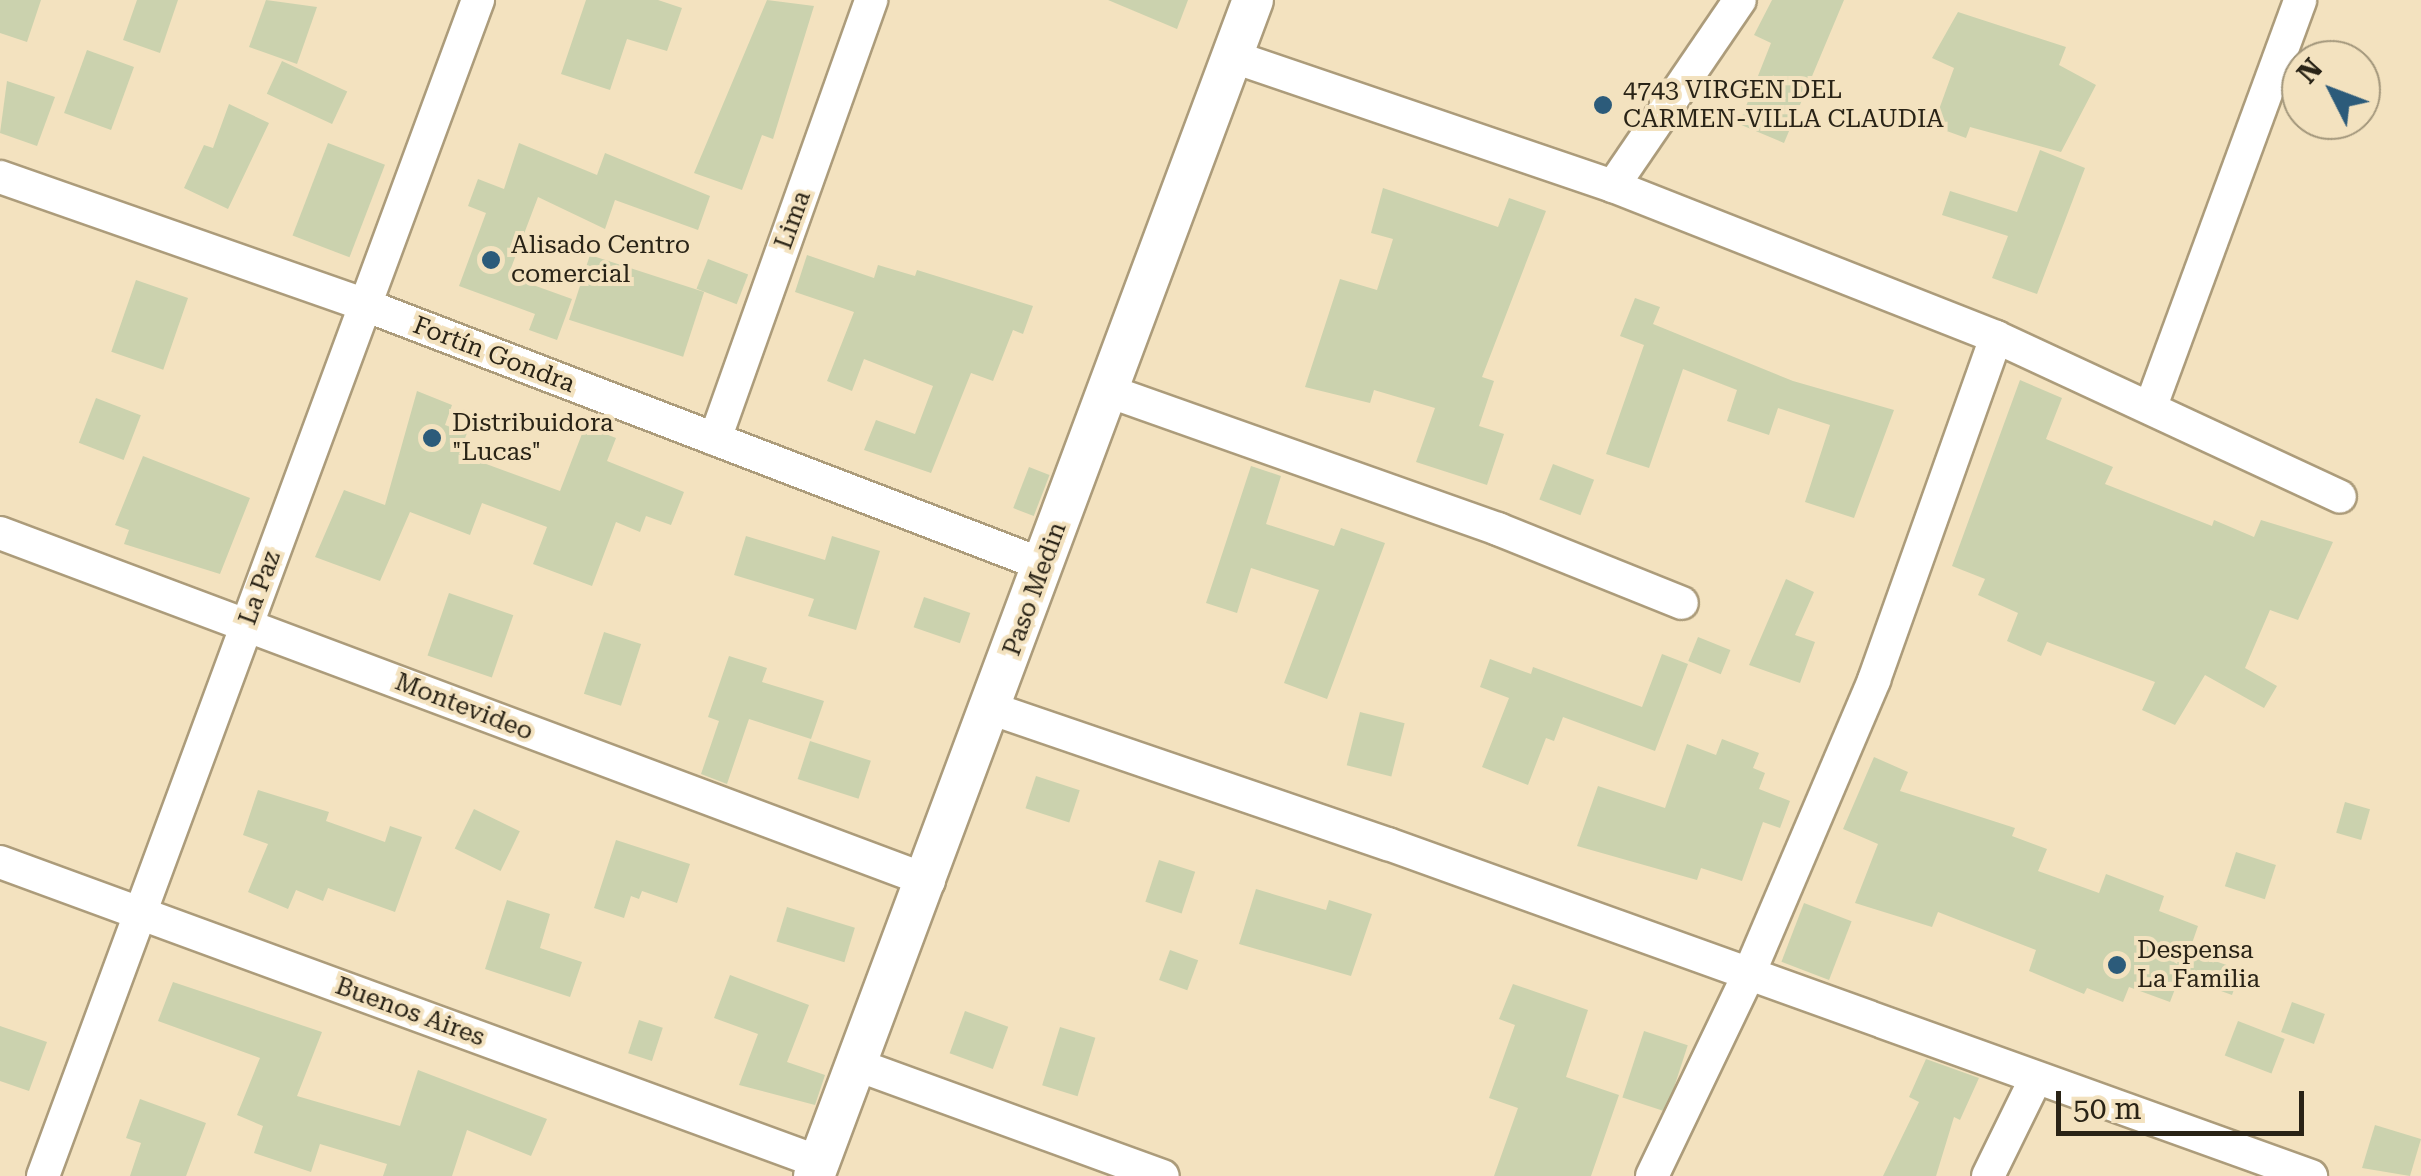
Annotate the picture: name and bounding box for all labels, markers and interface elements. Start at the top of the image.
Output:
north arrow [2281,40,2381,140]
text: N [2290,52,2329,90]
place label: 4743 VIRGEN DEL CARMEN-VILLA CLAUDIA [1623,76,1944,135]
marker: 4743 VIRGEN DEL CARMEN-VILLA CLAUDIA [1592,94,1614,116]
street label: Lima [769,187,817,253]
place label: Alisado Centro comercial [511,231,690,290]
marker: Alisado Centro comercial [480,249,502,271]
street label: Fortín Gondra [409,310,579,400]
place label: Distribuidora "Lucas" [452,409,614,468]
marker: Distribuidora "Lucas" [421,427,443,449]
street label: Paso Medin [997,518,1073,660]
street label: La Paz [233,547,287,629]
street label: Montevideo [391,667,537,747]
place label: Despensa La Familia [2137,936,2260,995]
marker: Despensa La Familia [2106,954,2128,976]
street label: Buenos Aires [331,971,489,1053]
scale bar [2061,1071,2308,1133]
text: 50 m [2073,1091,2142,1126]

